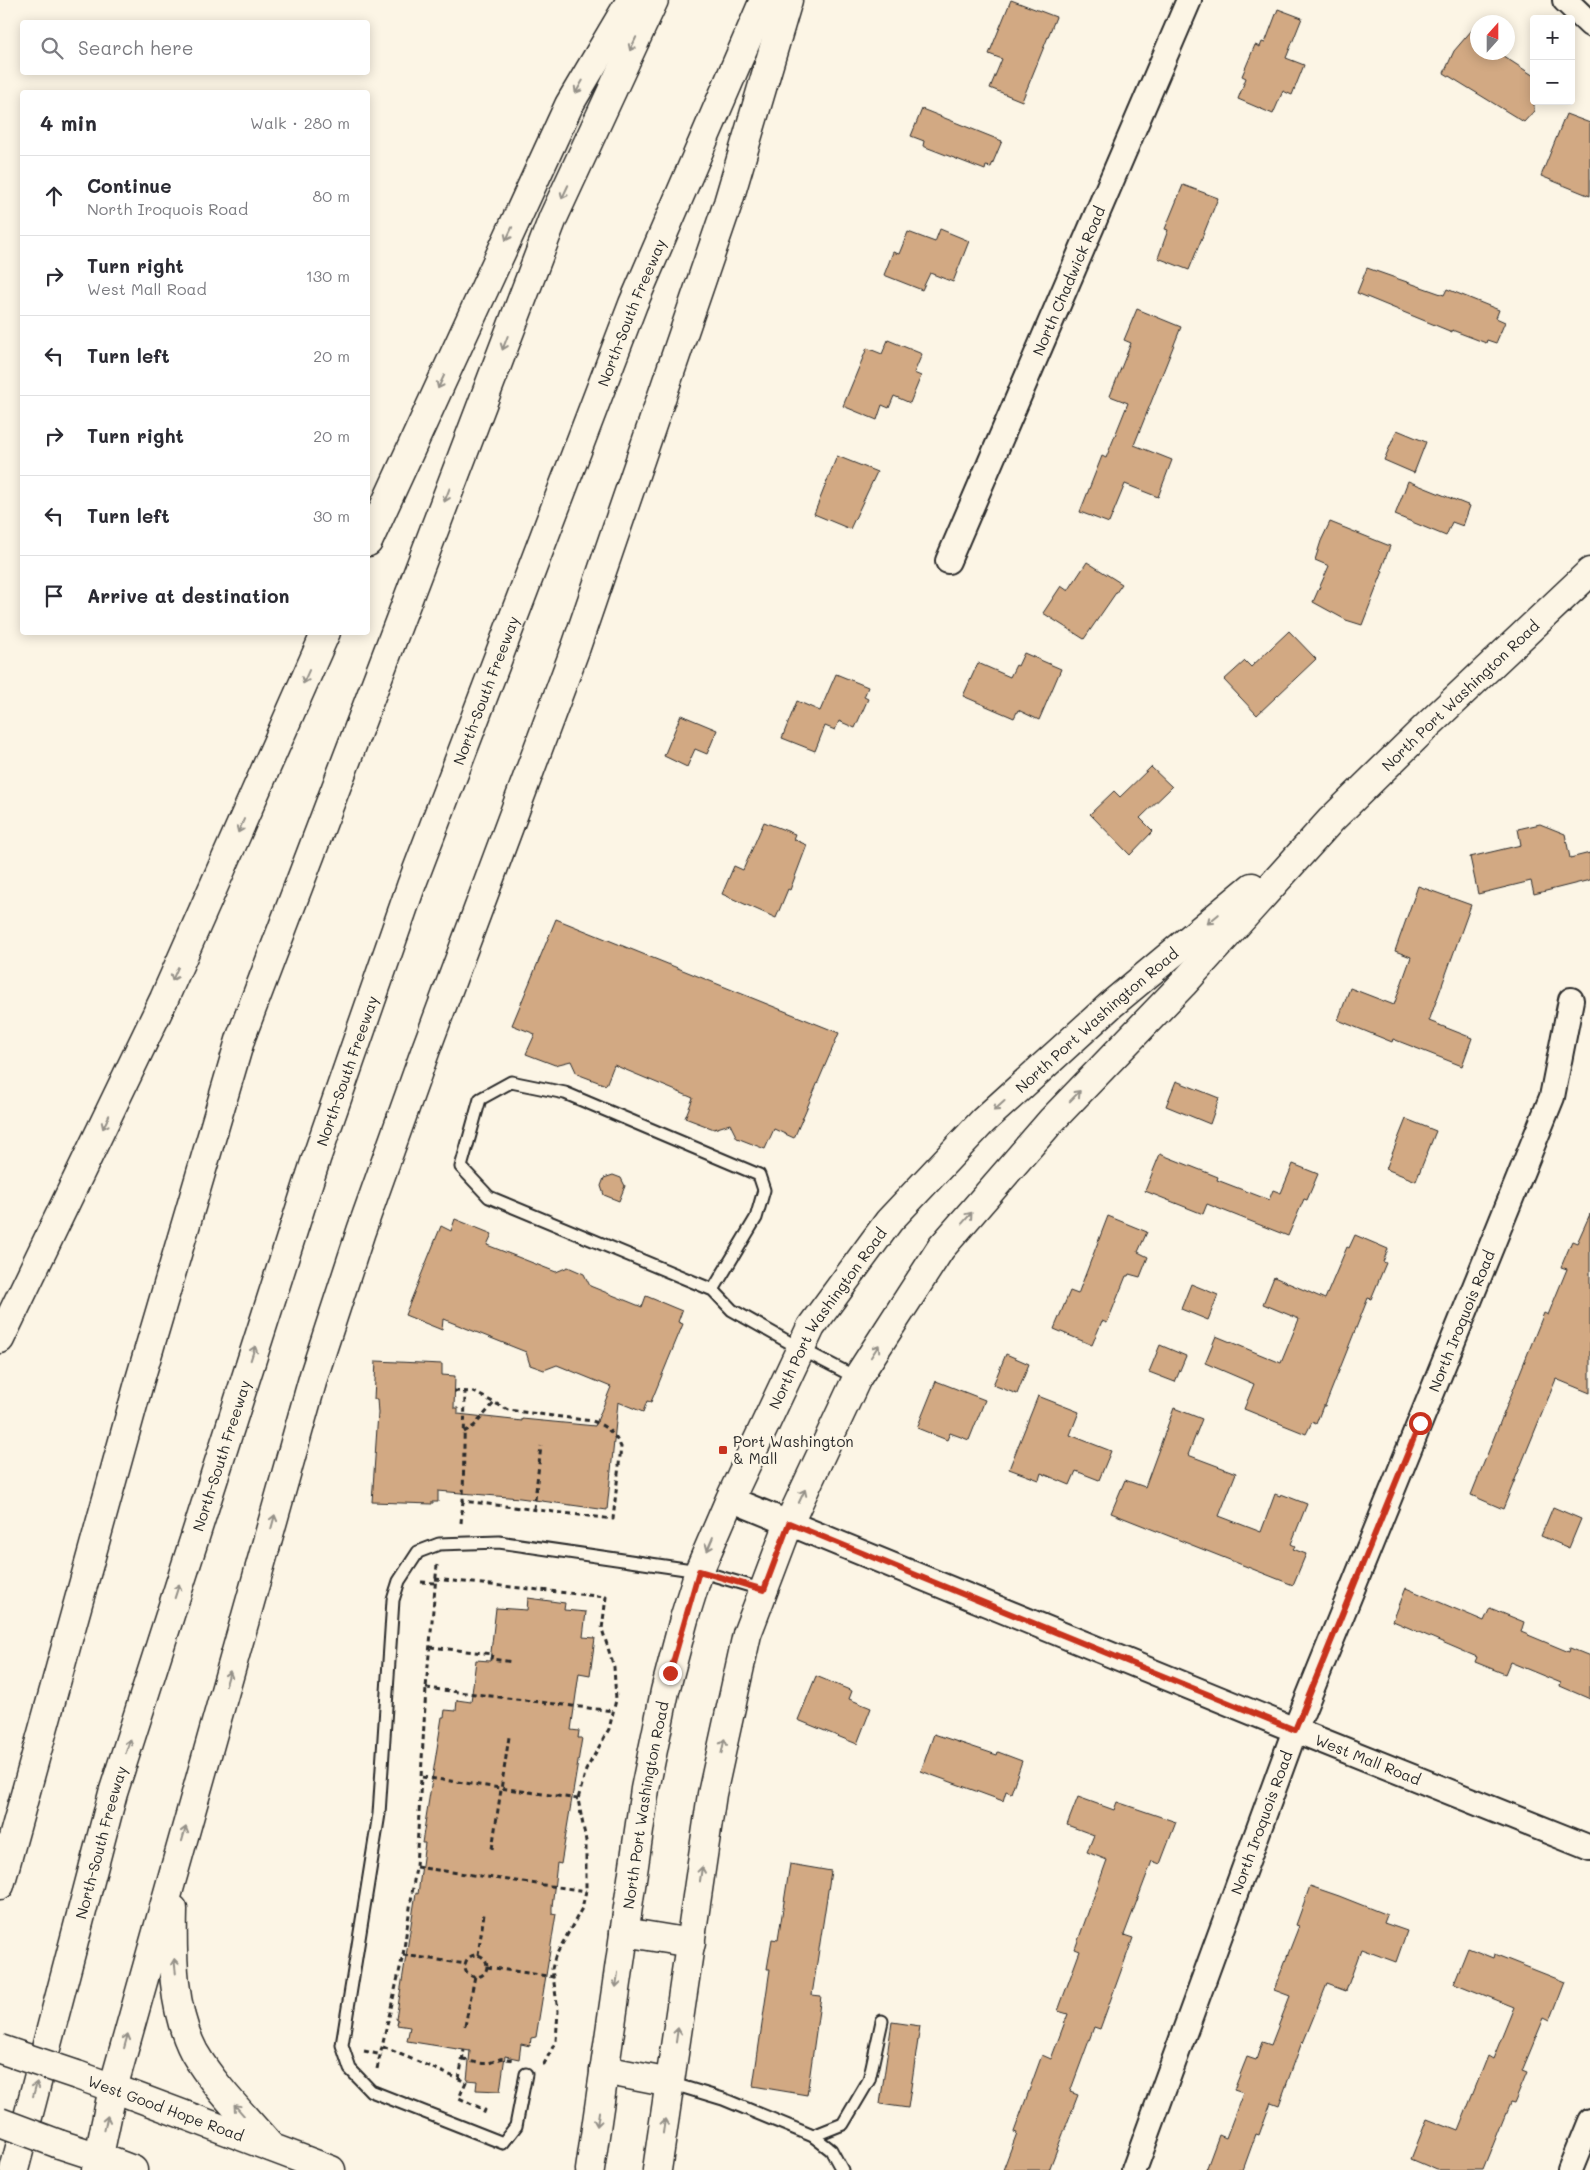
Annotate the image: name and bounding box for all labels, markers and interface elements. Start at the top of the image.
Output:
north arrow [1470,15,1515,60]
map controls [1530,15,1575,105]
button: + [1530,15,1575,60]
search box [20,20,370,75]
icon: search [38,34,66,62]
text: Search here [78,35,194,60]
one-way arrow [628,36,638,51]
button: − [1530,60,1575,105]
one-way arrow [574,80,584,94]
text: 4 min [40,109,97,136]
text: Walk · 280 m [250,112,350,133]
text: Continue [87,173,172,198]
icon: ahead [40,182,68,210]
one-way arrow [560,184,570,199]
text: 80 m [313,185,350,206]
text: North Iroquois Road [87,198,248,219]
street label: North Chadwick Road [1027,203,1109,359]
one-way arrow [504,226,514,241]
street label: North-South Freeway [593,235,670,389]
text: Turn right [87,253,184,278]
icon: right [40,262,68,290]
text: 130 m [306,265,350,286]
text: West Mall Road [87,278,207,299]
one-way arrow [500,335,510,350]
icon: left [40,342,68,370]
text: Turn left [87,343,170,368]
text: 20 m [313,345,350,366]
one-way arrow [436,374,446,389]
icon: right [40,422,68,450]
text: Turn right [87,423,184,448]
text: 20 m [313,425,350,446]
one-way arrow [442,486,451,502]
icon: left [40,502,68,530]
text: Turn left [87,503,170,528]
text: 30 m [313,505,350,526]
icon: arrive [40,582,68,610]
text: Arrive at destination [87,583,290,608]
street label: North-South Freeway [448,613,523,768]
street label: North Port Washington Road [1377,616,1543,775]
one-way arrow [301,669,311,684]
one-way arrow [235,818,245,833]
one-way arrow [1207,914,1220,925]
street label: North Port Washington Road [1011,943,1182,1097]
one-way arrow [169,966,179,981]
street label: North-South Freeway [311,993,382,1148]
one-way arrow [1069,1090,1081,1103]
one-way arrow [992,1101,1005,1112]
one-way arrow [101,1114,110,1129]
one-way arrow [961,1212,972,1225]
street label: North Port Washington Road [764,1224,891,1412]
street label: North Iroquois Road [1423,1247,1499,1395]
one-way arrow [870,1345,880,1359]
one-way arrow [249,1346,258,1362]
street label: North-South Freeway [187,1377,255,1534]
route start [1409,1412,1432,1435]
place label: Port Washington & Mall [733,1431,854,1468]
marker: Port Washington & Mall [717,1444,729,1456]
one-way arrow [797,1489,807,1504]
one-way arrow [269,1514,279,1530]
one-way arrow [705,1536,715,1551]
one-way arrow [172,1584,182,1600]
route end [659,1662,682,1685]
one-way arrow [223,1670,233,1686]
street label: North Port Washington Road [618,1700,673,1910]
street label: West Mall Road [1312,1729,1424,1789]
one-way arrow [123,1739,133,1755]
one-way arrow [719,1739,728,1755]
street label: North Iroquois Road [1226,1748,1297,1897]
street label: North-South Freeway [70,1763,131,1921]
one-way arrow [179,1826,189,1842]
one-way arrow [696,1866,706,1882]
one-way arrow [170,1958,180,1974]
one-way arrow [612,1972,622,1988]
one-way arrow [672,2027,682,2043]
one-way arrow [122,2034,131,2050]
street label: West Good Hope Road [85,2070,247,2146]
one-way arrow [31,2081,40,2097]
one-way arrow [234,2104,245,2117]
one-way arrow [592,2110,602,2126]
one-way arrow [102,2115,111,2131]
one-way arrow [659,2119,669,2135]

